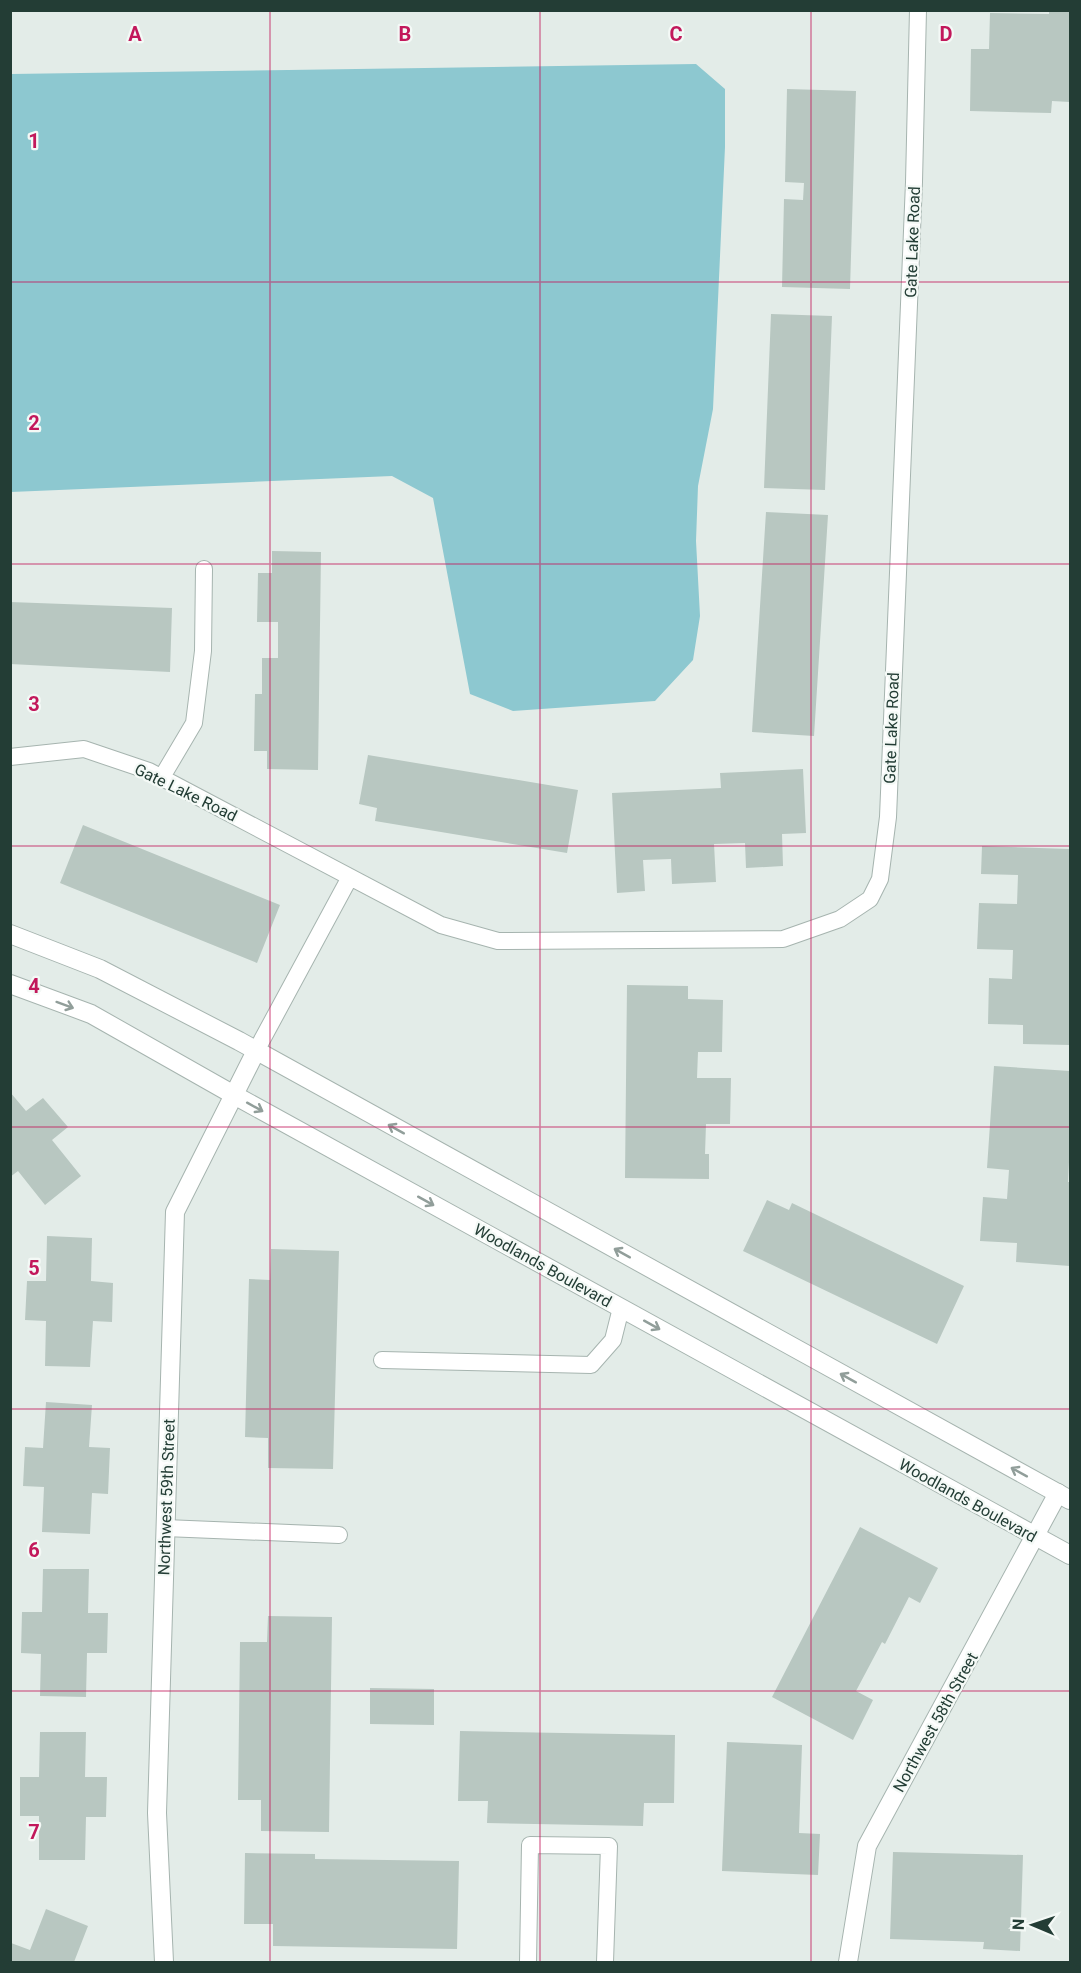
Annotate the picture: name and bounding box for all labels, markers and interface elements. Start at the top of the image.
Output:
text: A [128,22,142,46]
text: B [399,22,411,46]
text: C [669,22,683,46]
text: D [940,22,953,46]
text: 1 [28,129,40,153]
street label: Gate Lake Road [901,186,924,298]
text: 2 [28,411,40,435]
street label: Gate Lake Road [880,672,903,784]
text: 3 [28,692,40,716]
street label: Gate Lake Road [131,759,240,825]
text: 4 [28,974,40,998]
one-way arrow [56,1000,74,1011]
one-way arrow [246,1102,264,1113]
one-way arrow [388,1123,406,1134]
one-way arrow [417,1195,434,1207]
street label: Woodlands Boulevard [470,1220,615,1311]
one-way arrow [614,1247,632,1258]
text: 5 [28,1256,40,1280]
one-way arrow [643,1319,660,1331]
one-way arrow [840,1372,858,1383]
street label: Northwest 59th Street [154,1418,179,1576]
street label: Woodlands Boulevard [895,1455,1040,1546]
one-way arrow [1011,1466,1028,1478]
text: 6 [28,1538,40,1562]
street label: Northwest 58th Street [889,1649,982,1795]
text: 7 [28,1820,40,1844]
north arrow [1003,1895,1063,1955]
text: N [1009,1919,1028,1930]

